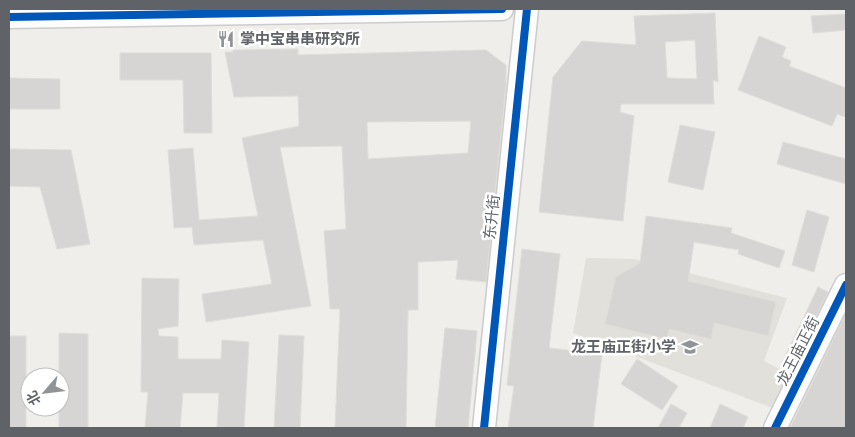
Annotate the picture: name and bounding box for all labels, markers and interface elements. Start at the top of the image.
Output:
place label: 掌中宝串串研究所 [240,28,360,49]
restaurant icon: 掌中宝串串研究所 [216,29,236,49]
street label: 东升街 [479,193,504,240]
street label: 龙王庙正街 [771,313,824,389]
place label: 龙王庙正街小学 [571,336,676,357]
school or university icon: 龙王庙正街小学 [680,337,700,357]
north arrow [20,367,70,417]
text: 北 [21,387,46,409]

